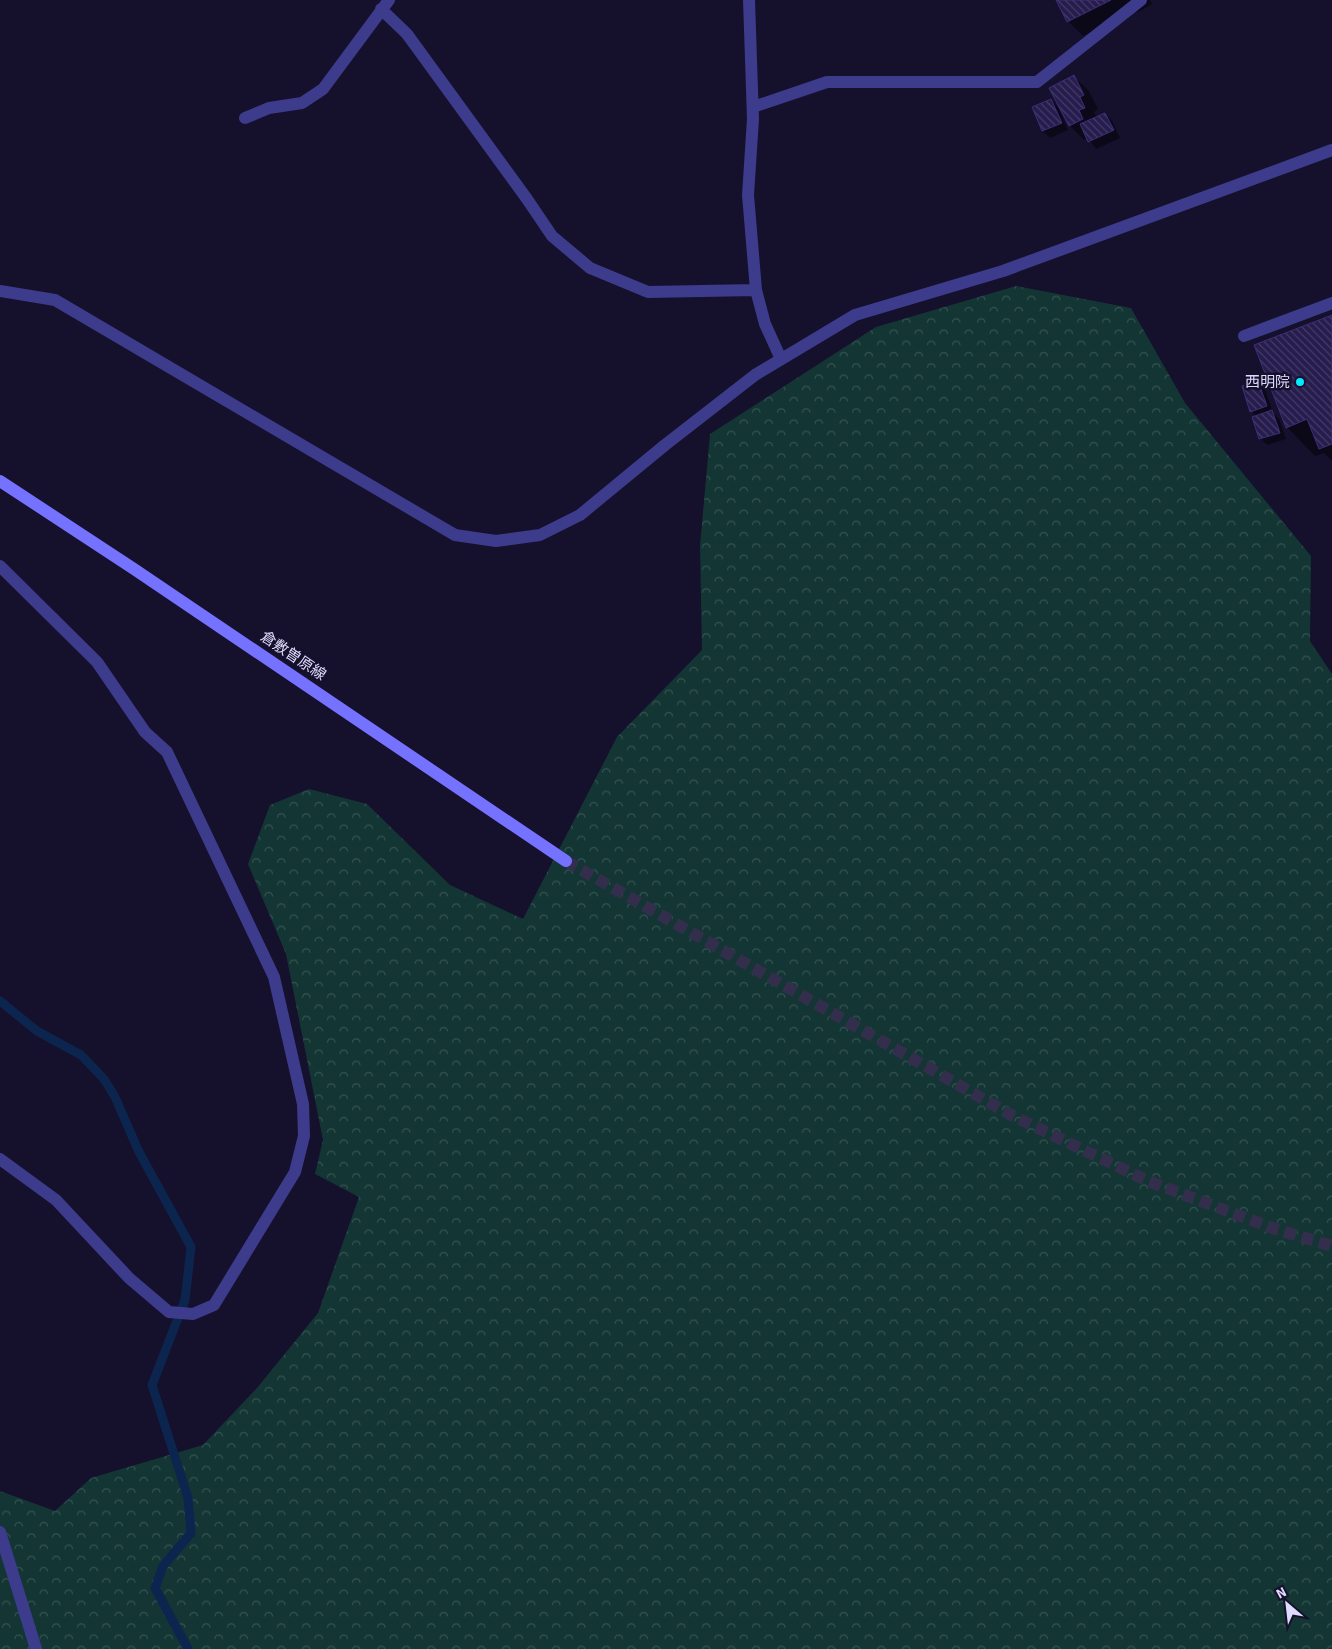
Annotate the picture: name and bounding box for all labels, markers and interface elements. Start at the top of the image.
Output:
place label: 西明院 [1245,372,1290,393]
marker: 西明院 [1294,376,1306,388]
street label: 倉敷曽原線 [256,626,330,686]
north arrow [1262,1579,1312,1629]
text: N [1273,1582,1290,1604]

